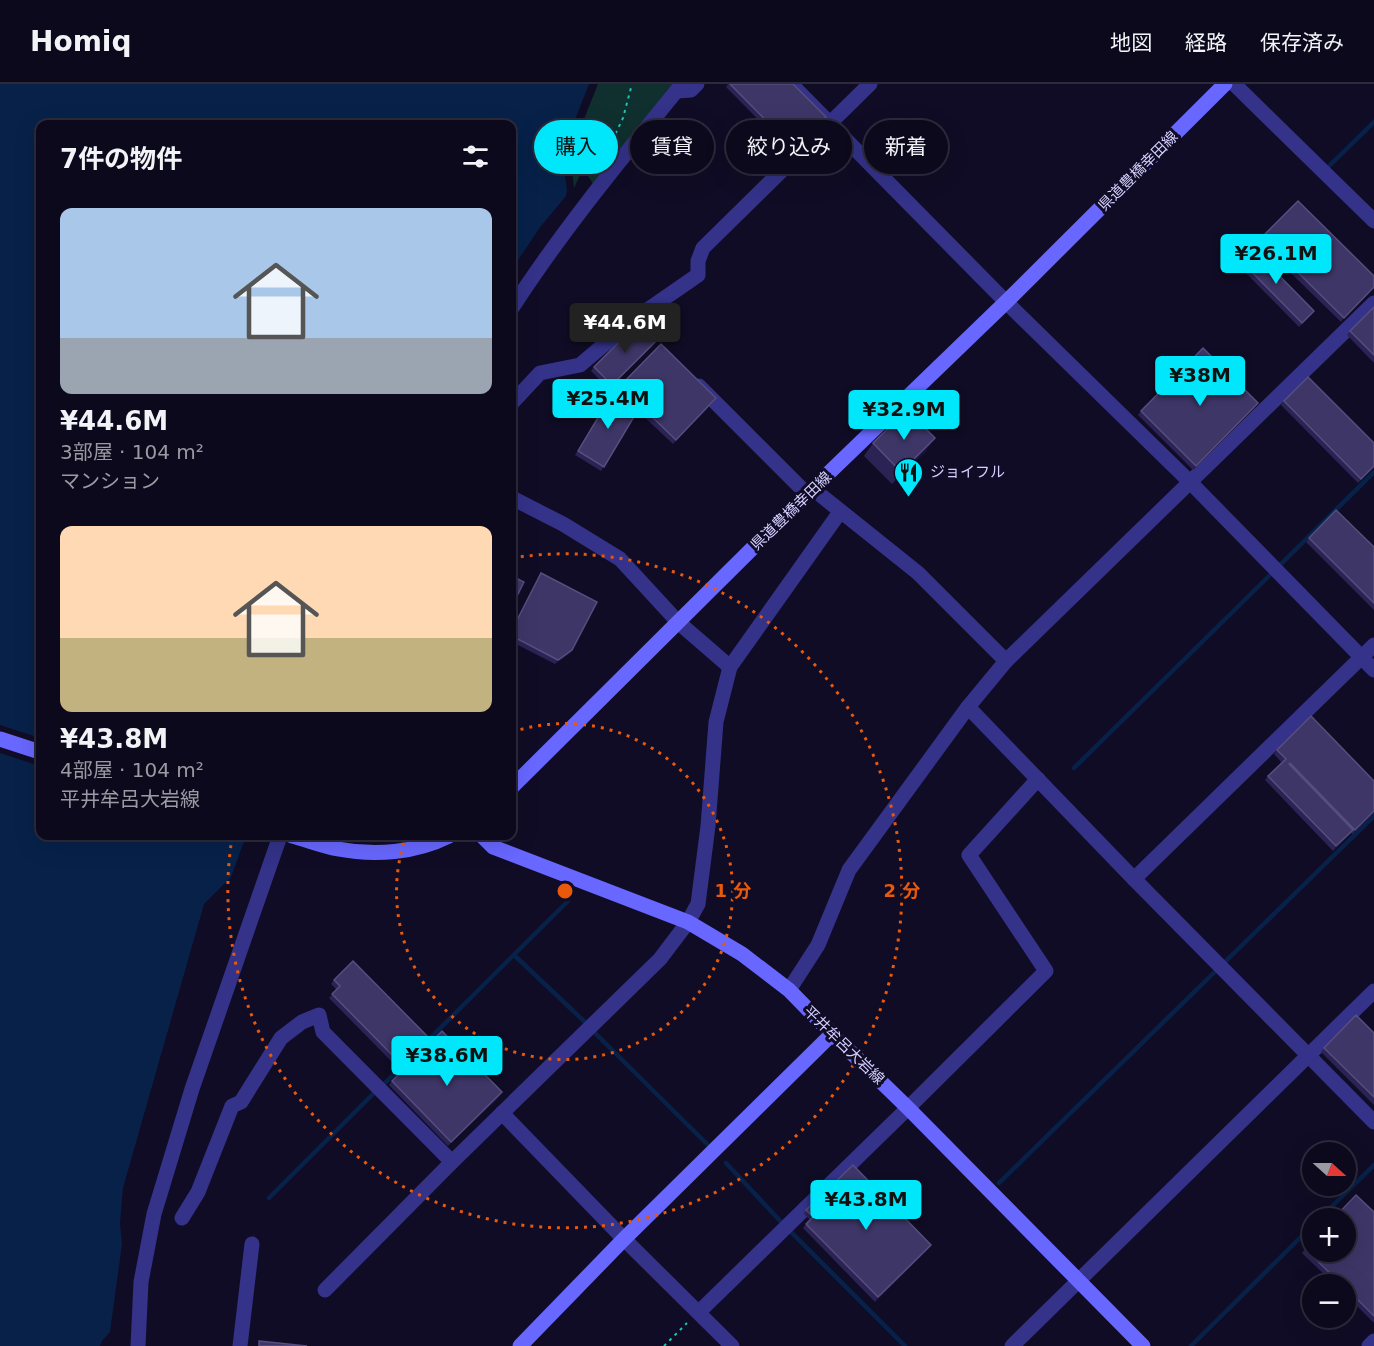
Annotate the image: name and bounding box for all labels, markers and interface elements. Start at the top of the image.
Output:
text: Homiq [30,25,132,58]
text: 地図 [1110,31,1152,55]
text: 経路 [1185,31,1227,55]
text: 保存済み [1260,31,1344,55]
chip: 購入 [534,120,618,174]
chip: 賃貸 [630,120,714,174]
chip: 絞り込み [726,120,852,174]
chip: 新着 [864,120,948,174]
street label: 県道豊橋幸田線 [1095,128,1181,214]
icon: filters [459,140,492,173]
text: 7件の物件 [60,144,182,174]
pin: ¥26.1M [1227,234,1325,285]
text: ¥26.1M [1234,241,1318,265]
icon: home [222,247,330,355]
pin: ¥44.6M [576,303,674,354]
text: ¥44.6M [583,310,667,334]
pin: ¥38M [1164,356,1236,407]
text: ¥38M [1169,363,1231,387]
pin: ¥25.4M [559,379,657,430]
text: ¥25.4M [566,386,650,410]
pin: ¥32.9M [855,390,953,441]
text: ¥32.9M [862,397,946,421]
text: ¥44.6M [60,406,168,436]
text: 3部屋 · 104 m² [60,440,204,464]
restaurant icon: ジョイフル [893,456,925,498]
place label: ジョイフル [930,463,1005,481]
street label: 県道豊橋幸田線 [747,468,835,554]
text: マンション [60,469,160,493]
icon: home [222,565,330,673]
text: ¥43.8M [60,724,168,754]
text: 4部屋 · 104 m² [60,758,204,782]
text: 平井牟呂大岩線 [60,787,200,811]
text: 1 分 [715,880,751,901]
text: 2 分 [884,880,920,901]
centre of rings [555,881,575,901]
street label: 平井牟呂大岩線 [800,1002,888,1088]
pin: ¥38.6M [398,1036,496,1087]
text: ¥38.6M [405,1043,489,1067]
north arrow [1302,1142,1356,1196]
map controls [1302,1142,1356,1328]
pin: ¥43.8M [817,1180,915,1231]
text: ¥43.8M [824,1187,908,1211]
button: + [1302,1208,1356,1262]
button: − [1302,1274,1356,1328]

